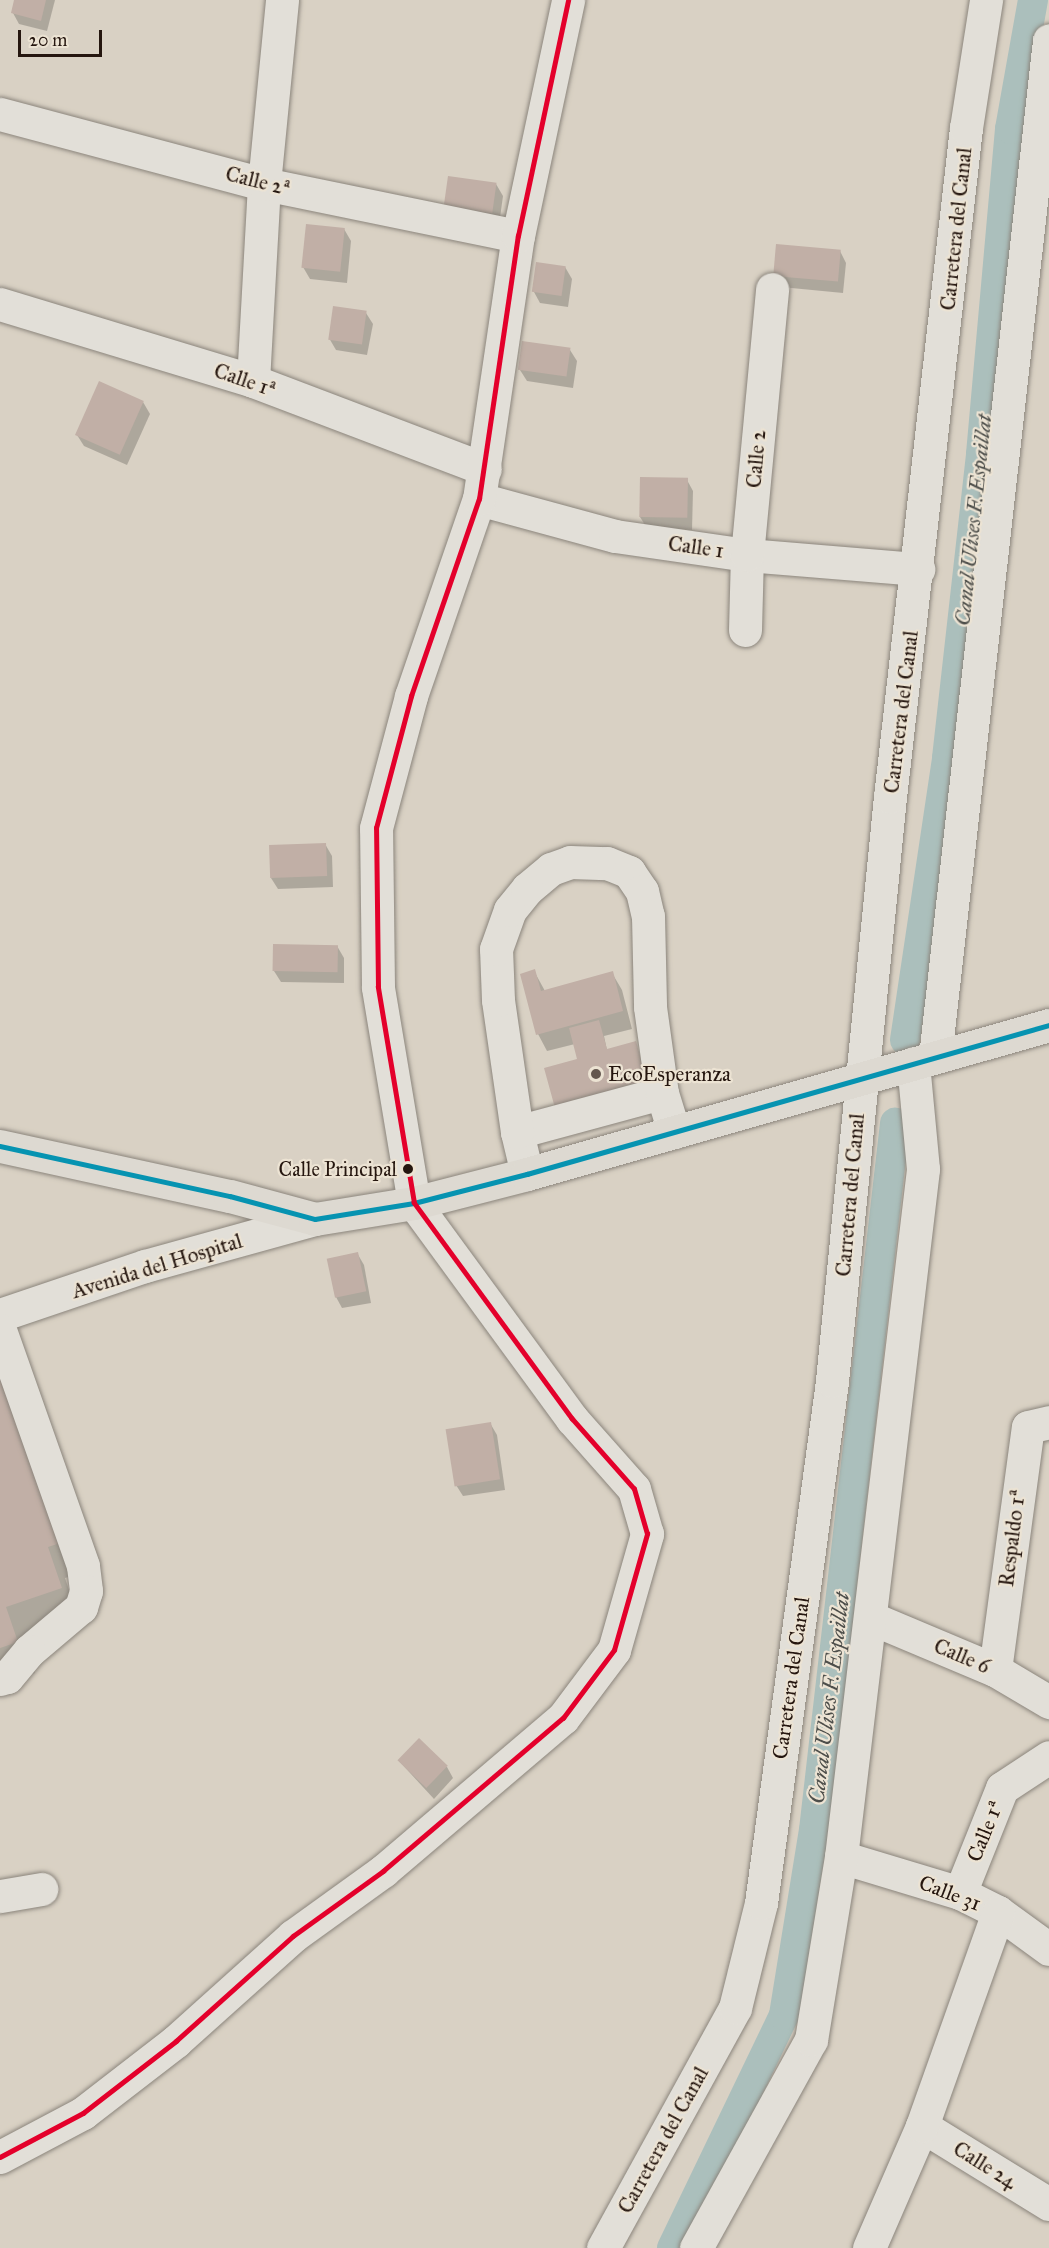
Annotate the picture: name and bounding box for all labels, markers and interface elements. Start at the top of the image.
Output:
scale bar [21,18,105,56]
text: 20 m [29,29,67,51]
street label: Carretera del Canal [935,146,977,312]
street label: Calle 2ª [223,161,293,201]
street label: Calle 1ª [211,358,279,402]
water label: Canal Ulises F. Espaillat [949,413,997,627]
street label: Calle 2 [741,429,771,489]
street label: Calle 1 [667,531,725,563]
street label: Carretera del Canal [879,629,923,795]
place label: EcoEsperanza [608,1061,731,1087]
marker: EcoEsperanza [589,1067,603,1081]
street label: Carretera del Canal [830,1112,870,1278]
place label: Calle Principal [279,1157,397,1181]
marker: Calle Principal [402,1163,414,1175]
street label: Avenida del Hospital [69,1228,245,1304]
street label: Respaldo 1ª [994,1488,1030,1588]
water label: Canal Ulises F. Espaillat [803,1591,855,1805]
street label: Carretera del Canal [767,1595,815,1761]
street label: Calle 6 [930,1633,994,1679]
street label: Calle 1ª [961,1797,1009,1865]
street label: Calle 31 [915,1870,985,1916]
street label: Carretera del Canal [612,2062,714,2218]
street label: Calle 24 [949,2136,1021,2194]

